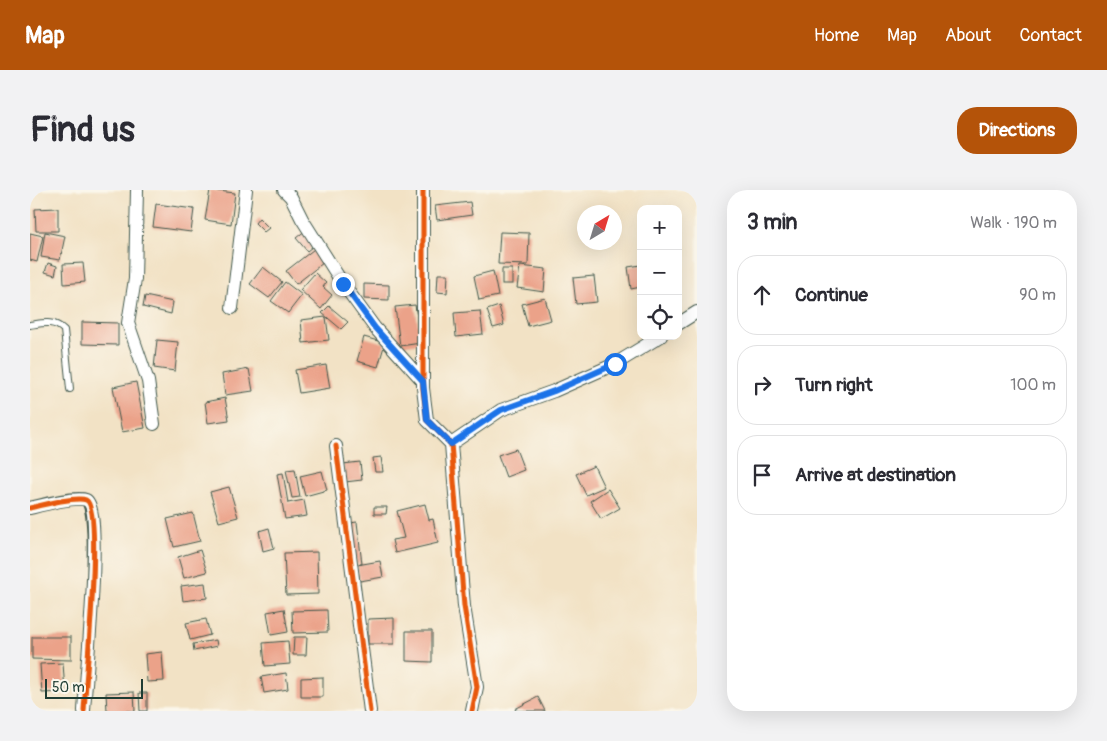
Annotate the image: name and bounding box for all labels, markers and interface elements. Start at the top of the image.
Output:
text: Map [25,21,65,50]
text: Home [814,24,859,47]
text: Map [887,24,917,47]
text: About [945,24,991,47]
text: Contact [1019,24,1082,47]
button: Directions [957,107,1077,154]
text: Find us [30,108,135,152]
north arrow [577,205,622,250]
map controls [637,205,682,340]
button: + [637,205,682,250]
text: 3 min [747,209,797,236]
text: Walk · 190 m [970,213,1057,233]
button: − [637,250,682,295]
route end [332,273,355,296]
icon: ahead [748,281,776,309]
text: Continue [795,283,868,307]
text: 90 m [1019,285,1056,305]
button: locate [637,295,682,340]
route start [604,353,627,376]
icon: right [748,371,776,399]
text: Turn right [795,373,873,397]
text: 100 m [1010,375,1056,395]
icon: arrive [748,461,776,489]
text: Arrive at destination [795,463,956,487]
scale bar [45,676,142,699]
text: 50 m [52,679,85,696]

